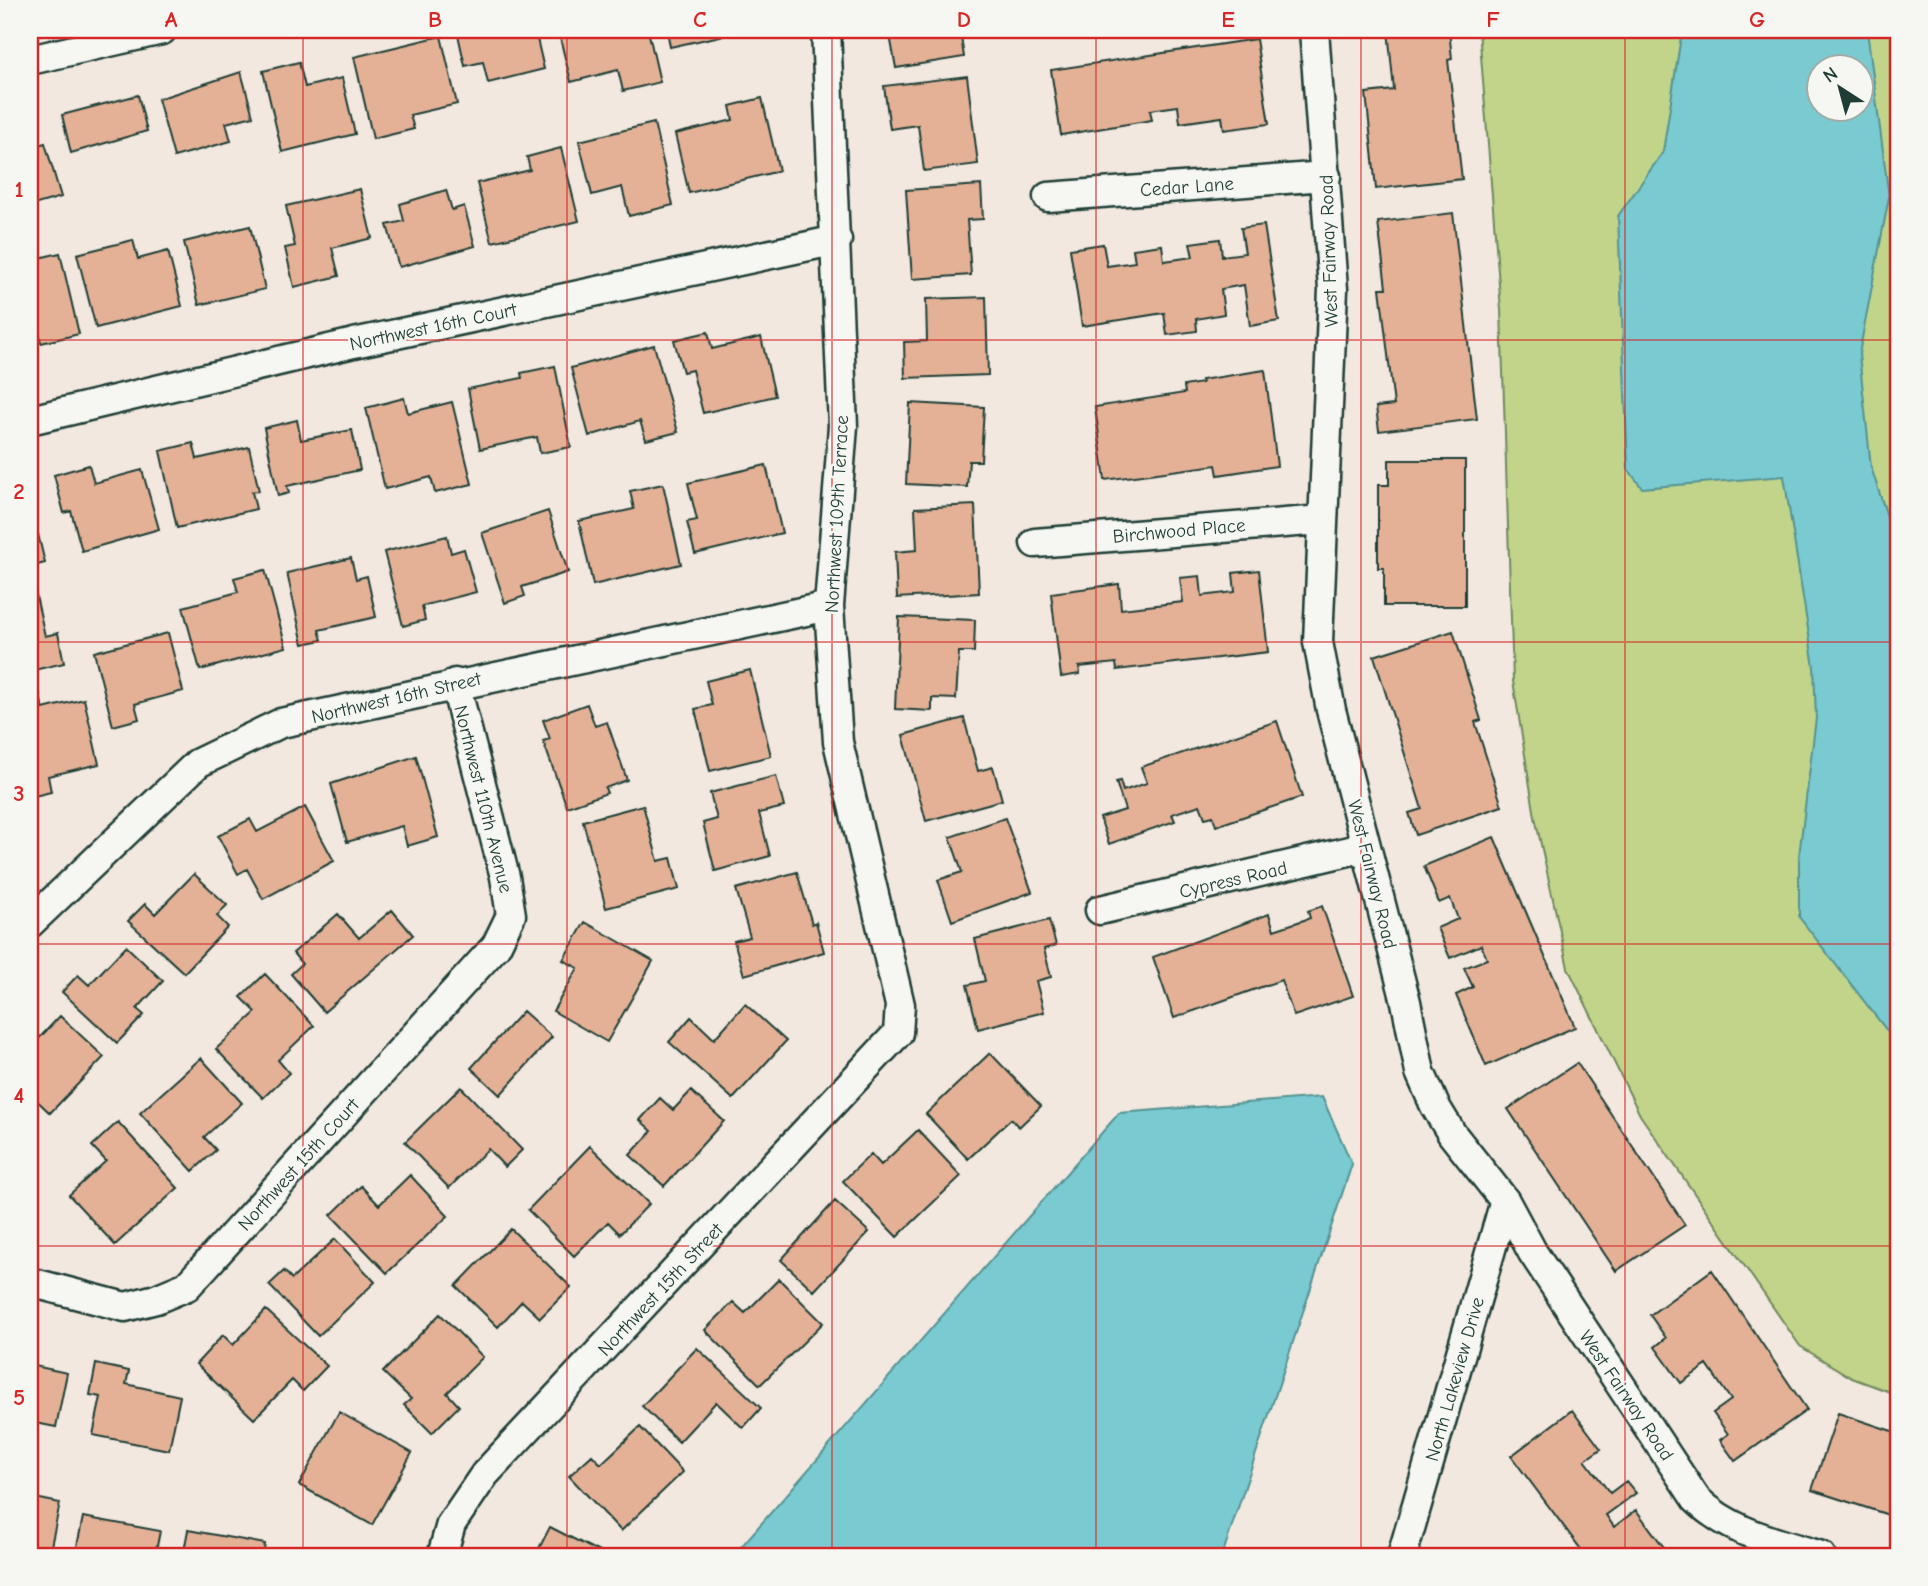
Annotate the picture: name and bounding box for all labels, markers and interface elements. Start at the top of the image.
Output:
text: A [165,6,178,33]
text: B [428,6,442,33]
text: C [693,6,707,33]
text: D [957,6,971,33]
text: E [1221,6,1235,33]
text: F [1486,6,1500,33]
text: G [1749,6,1765,33]
north arrow [1806,52,1876,122]
text: N [1819,63,1842,88]
street label: Cedar Lane [1139,173,1235,201]
street label: West Fairway Road [1315,174,1343,328]
text: 1 [14,176,24,203]
street label: Northwest 16th Court [348,298,519,355]
street label: Northwest 109th Terrace [821,415,853,614]
text: 2 [13,478,25,505]
street label: Birchwood Place [1112,514,1246,548]
street label: Northwest 16th Street [309,668,484,728]
street label: Northwest 110th Avenue [449,703,517,895]
text: 3 [13,780,25,807]
street label: West Fairway Road [1343,798,1401,951]
street label: Cypress Road [1177,857,1289,903]
text: 4 [14,1082,25,1109]
street label: Northwest 15th Court [234,1094,364,1235]
street label: Northwest 15th Street [594,1218,728,1361]
street label: North Lakeview Drive [1421,1295,1489,1464]
street label: West Fairway Road [1574,1326,1678,1465]
text: 5 [13,1384,25,1411]

